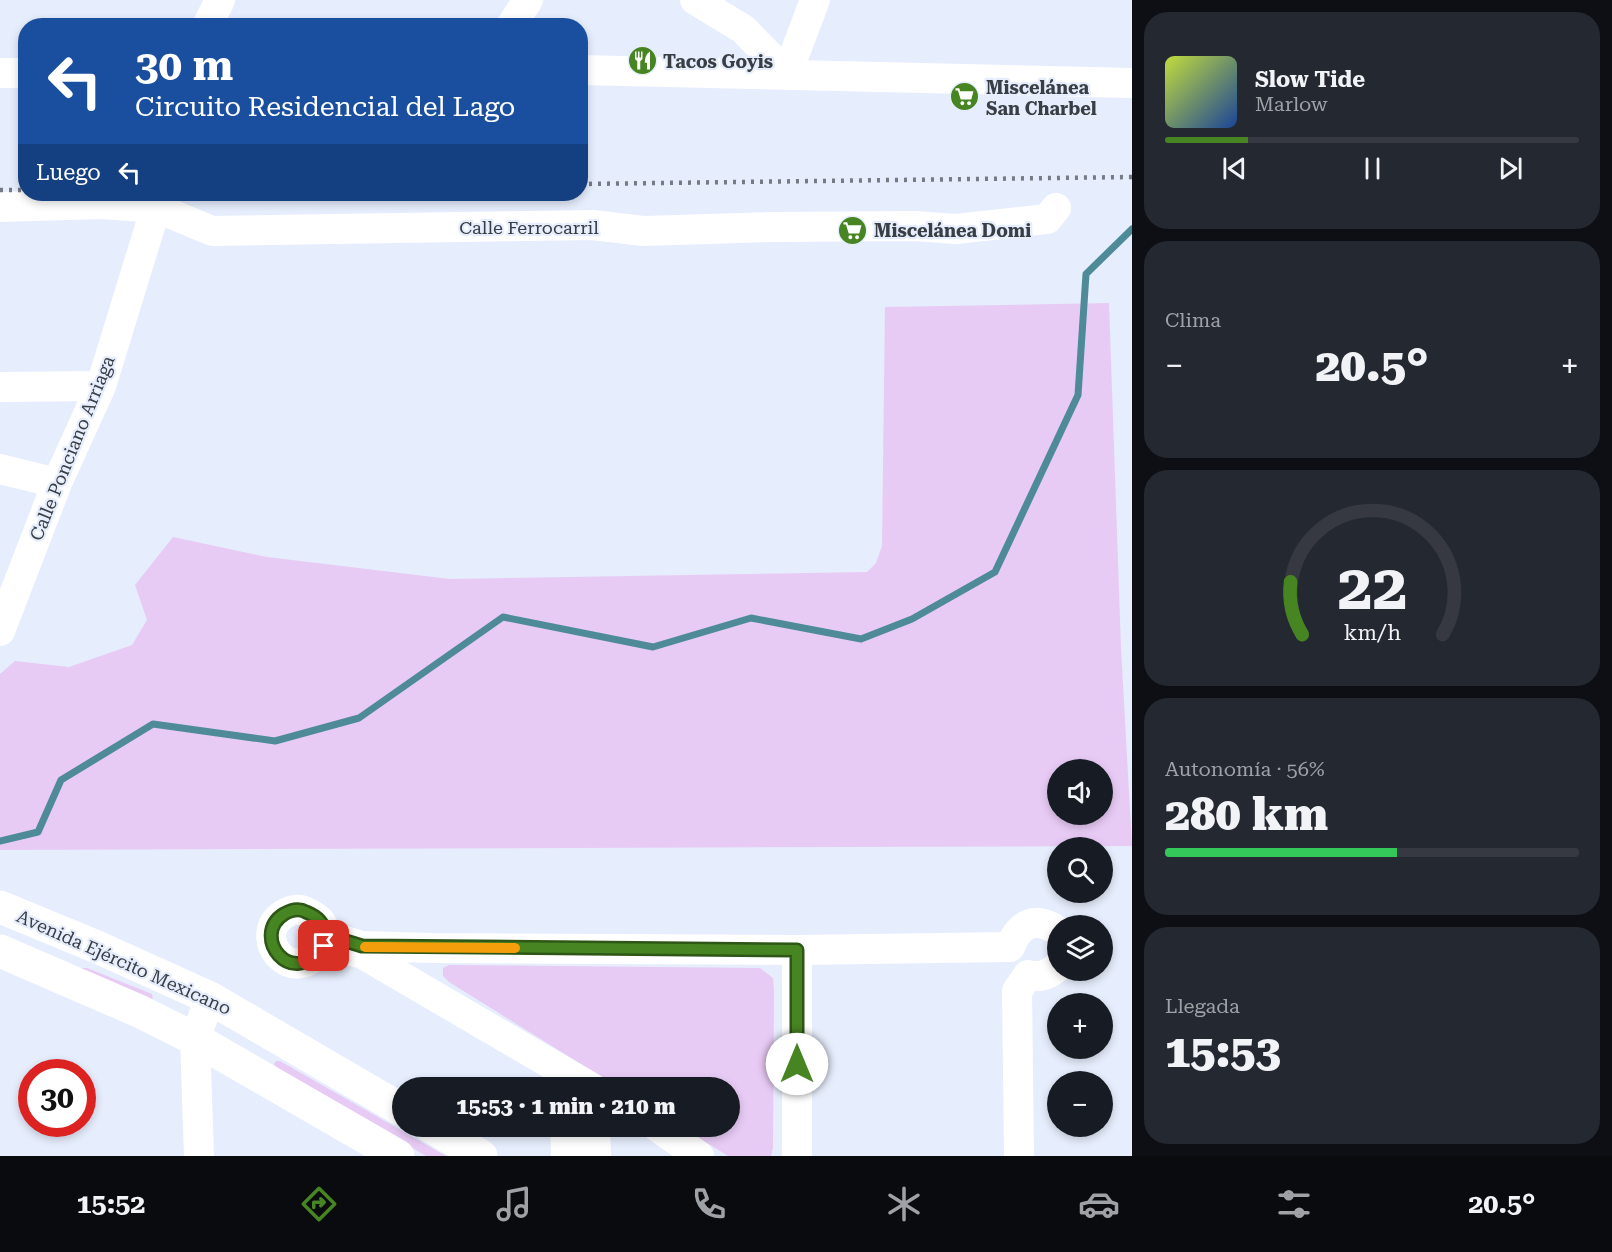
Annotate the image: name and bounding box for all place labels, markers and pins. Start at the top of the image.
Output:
restaurant icon: Tacos Goyis [626,45,658,77]
place label: Tacos Goyis [663,51,773,72]
place label: Miscelánea San Charbel [986,77,1097,119]
supermarket icon: Miscelánea San Charbel [949,81,981,113]
supermarket icon: Miscelánea Domi [837,214,869,246]
place label: Miscelánea Domi [874,220,1031,241]
pin [298,920,349,971]

